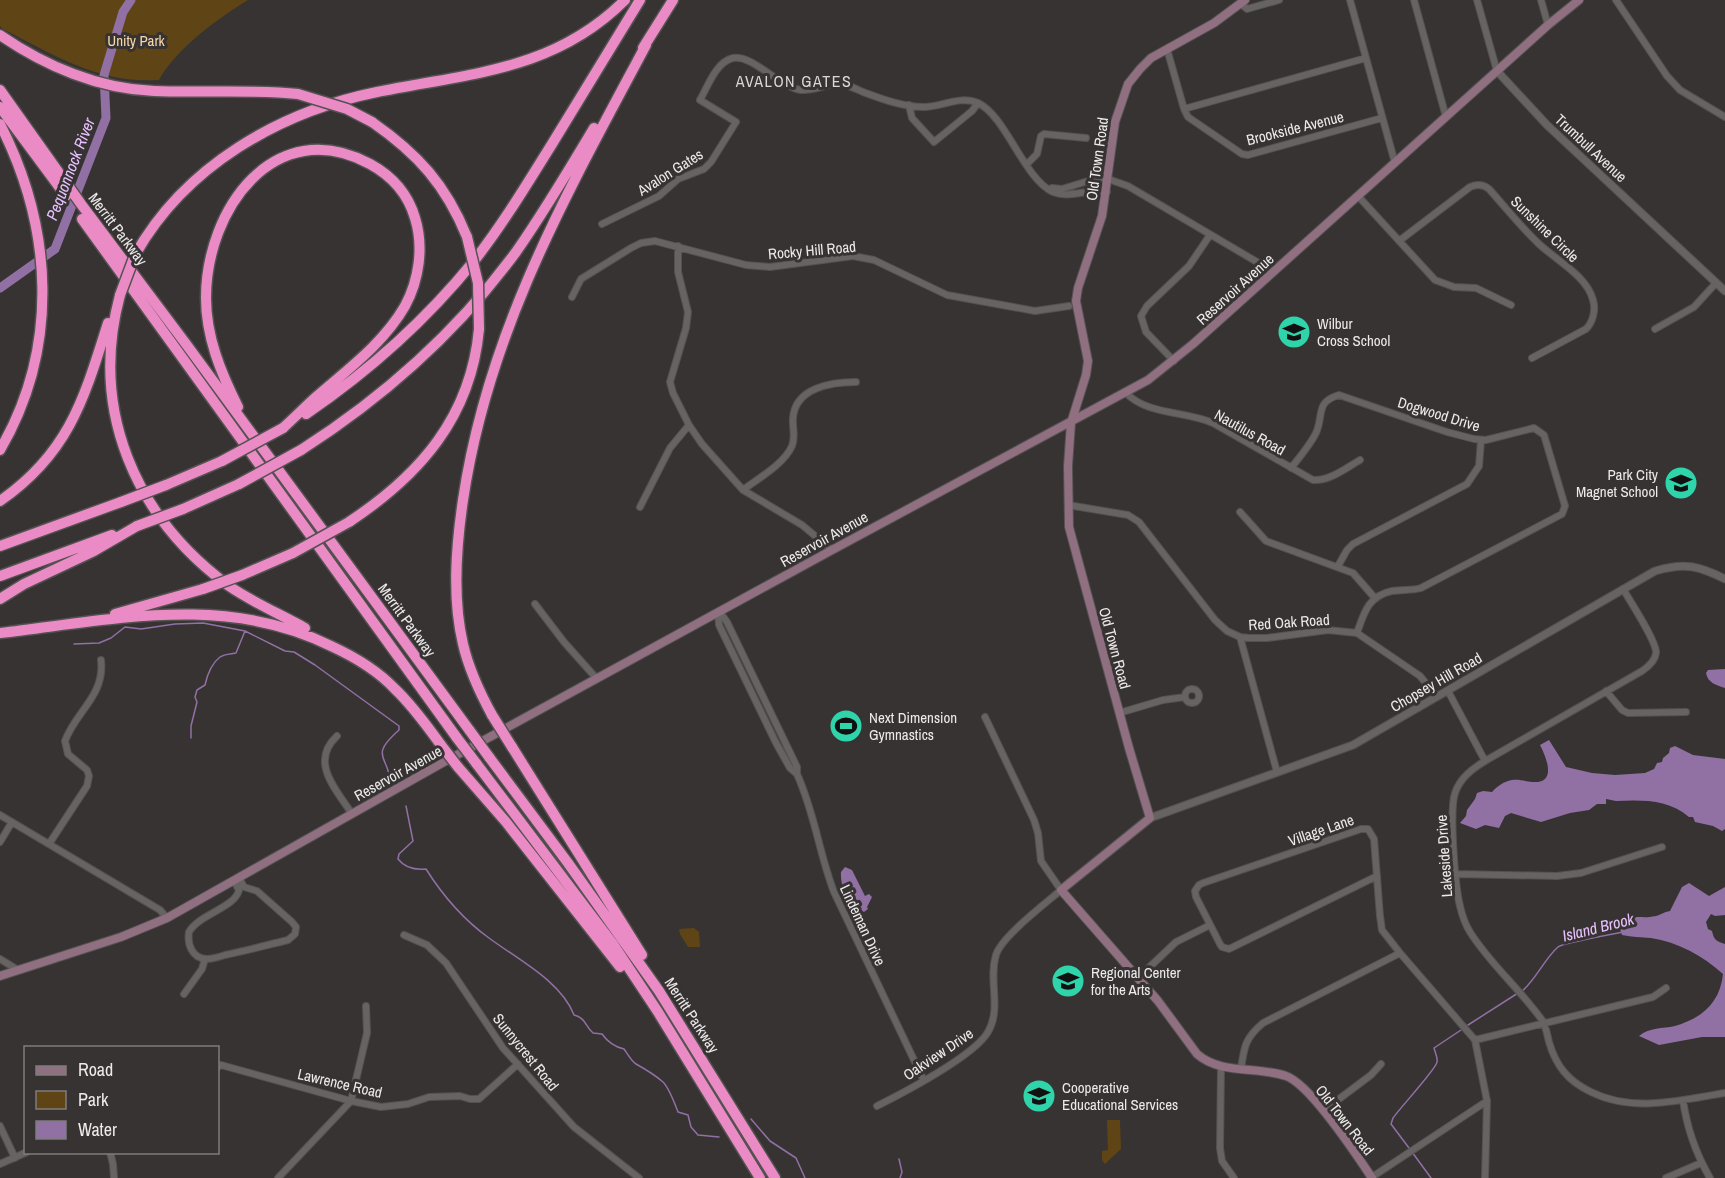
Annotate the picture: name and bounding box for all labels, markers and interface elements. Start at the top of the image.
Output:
park label: Unity Park [107,30,166,51]
district label: AVALON GATES [735,70,852,92]
street label: Brookside Avenue [1244,106,1346,150]
street label: Trumbull Avenue [1550,109,1632,187]
water label: Pequonnock River [40,114,100,223]
street label: Old Town Road [1081,116,1113,202]
street label: Avalon Gates [632,144,707,201]
street label: Merritt Parkway [84,188,153,270]
street label: Sunshine Circle [1506,191,1584,267]
street label: Rocky Hill Road [767,236,857,264]
street label: Reservoir Avenue [1192,248,1278,329]
place label: Wilbur Cross School [1317,313,1390,351]
school or university icon: Wilbur Cross School [1276,314,1312,350]
street label: Dogwood Drive [1395,392,1483,436]
street label: Nautilus Road [1211,404,1289,460]
place label: Park City Magnet School [1576,464,1659,502]
school or university icon: Park City Magnet School [1663,465,1699,501]
street label: Reservoir Avenue [776,506,872,572]
street label: Merritt Parkway [373,579,441,662]
street label: Old Town Road [1094,605,1136,691]
street label: Red Oak Road [1248,609,1330,635]
street label: Chopsey Hill Road [1386,647,1486,717]
place label: Next Dimension Gymnastics [869,707,957,745]
sports icon: Next Dimension Gymnastics [828,708,864,744]
street label: Reservoir Avenue [350,740,446,806]
street label: Village Lane [1285,809,1357,851]
street label: Lakeside Drive [1431,814,1457,898]
street label: Lindeman Drive [835,881,891,969]
water label: Island Brook [1560,907,1636,946]
place label: Regional Center for the Arts [1091,962,1181,1000]
school or university icon: Regional Center for the Arts [1050,963,1086,999]
street label: Merritt Parkway [660,973,725,1058]
street label: Sunnycrest Road [488,1009,564,1095]
street label: Oakview Drive [899,1023,977,1085]
legend [24,1046,219,1154]
text: Road [78,1057,113,1082]
street label: Lawrence Road [296,1063,384,1103]
place label: Cooperative Educational Services [1062,1077,1178,1115]
school or university icon: Cooperative Educational Services [1021,1078,1057,1114]
street label: Old Town Road [1311,1080,1379,1160]
text: Park [78,1087,109,1112]
text: Water [78,1117,117,1142]

